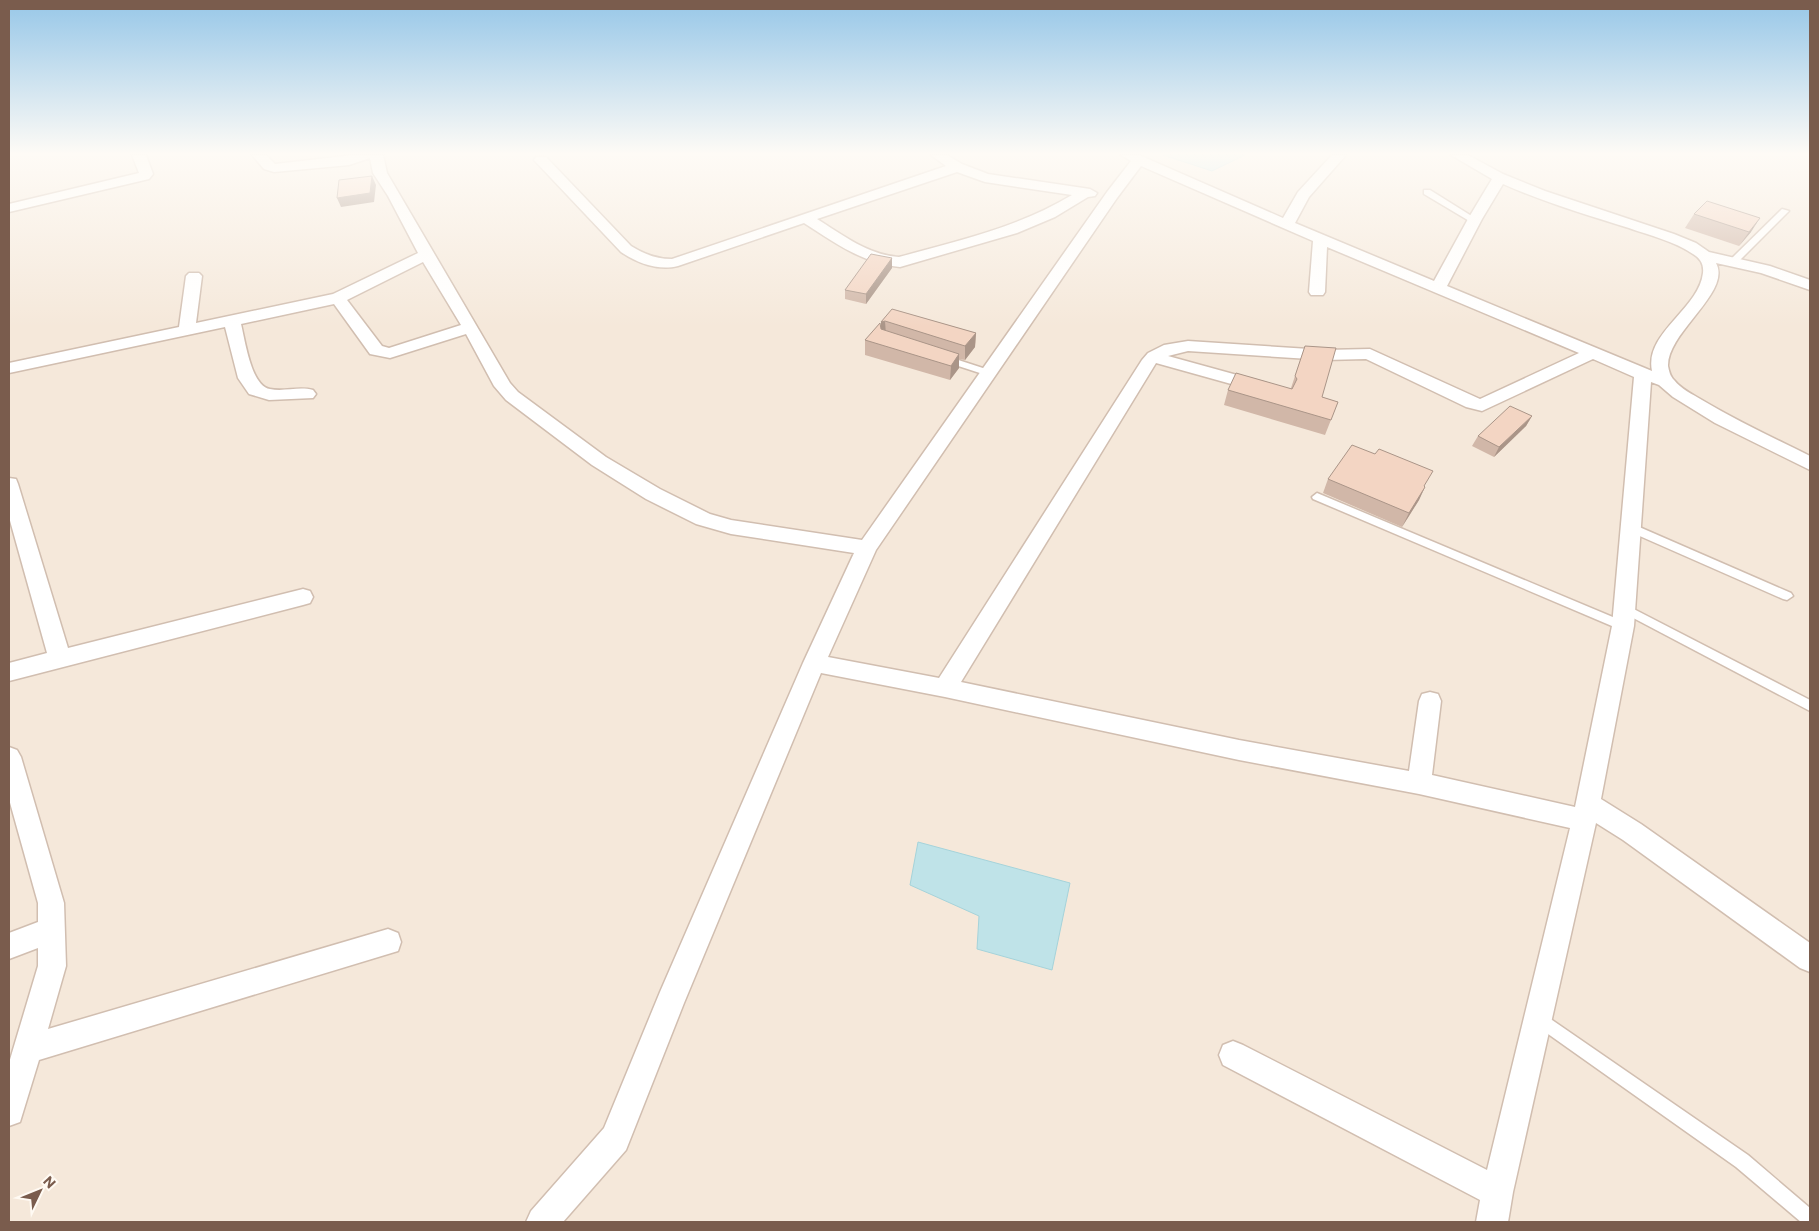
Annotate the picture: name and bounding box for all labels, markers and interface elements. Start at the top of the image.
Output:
north arrow [15,1166,65,1216]
text: N [40,1172,60,1191]

